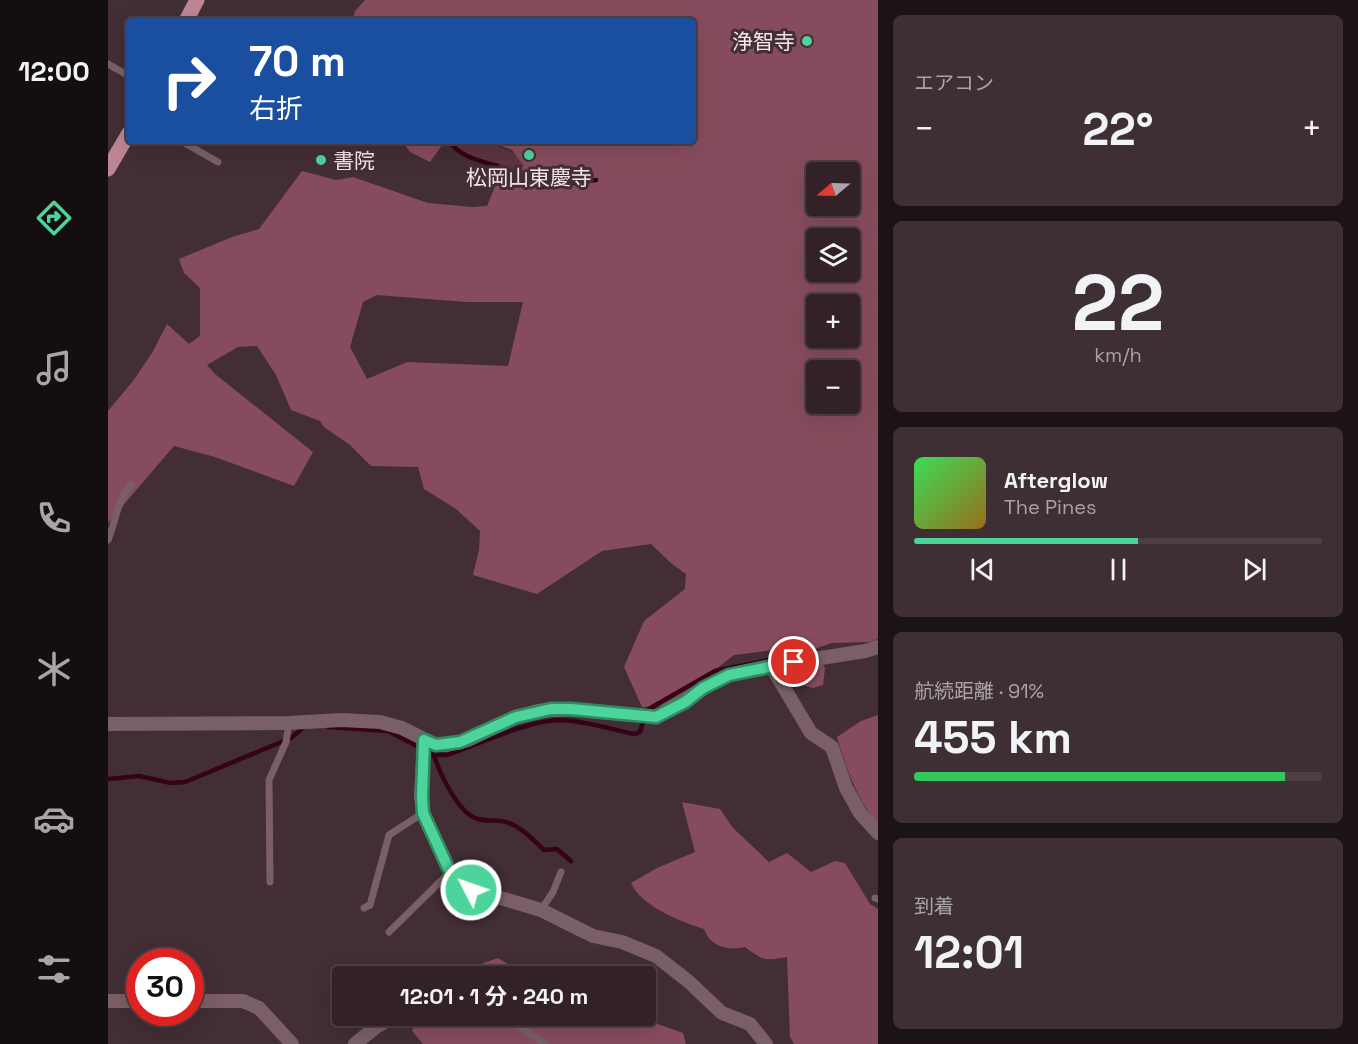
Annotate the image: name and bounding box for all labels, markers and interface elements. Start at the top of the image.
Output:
place label: 浄智寺 [732,28,795,55]
marker: 浄智寺 [800,34,814,48]
text: 70 m [249,35,346,88]
icon: right [150,42,228,120]
text: 12:00 [18,54,90,89]
text: エアコン [914,70,994,96]
text: 右折 [249,91,303,126]
text: 22° [1082,101,1154,158]
text: − [914,108,934,150]
text: + [1302,108,1322,150]
place label: 書院 [333,147,375,174]
marker: 松岡山東慶寺 [522,148,536,162]
marker: 書院 [314,153,328,167]
north arrow [806,162,860,216]
map controls [806,162,860,414]
place label: 松岡山東慶寺 [466,164,592,191]
icon: directions [33,197,75,239]
button: layers [806,228,860,282]
text: 22 [1072,253,1164,353]
button: + [806,294,860,348]
text: km/h [1094,342,1142,368]
icon: music [33,347,75,389]
button: − [806,360,860,414]
text: Afterglow [1004,466,1108,494]
text: The Pines [1004,494,1097,520]
icon: phone [33,497,75,539]
icon: previous [966,553,999,586]
icon: pause [1102,553,1135,586]
icon: next [1238,553,1271,586]
pin [768,636,819,687]
icon: arrive [777,645,810,678]
icon: climate [33,648,75,690]
text: 航続距離 · 91% [914,678,1044,704]
text: 455 km [914,709,1072,766]
icon: car [33,798,75,840]
position arrow [439,858,503,922]
text: 到着 [914,893,954,919]
text: 12:01 [914,924,1024,981]
icon: filters [33,948,75,990]
speed limit sign: 30 [126,948,204,1026]
text: 12:01 · 1 分 · 240 m [400,982,588,1010]

